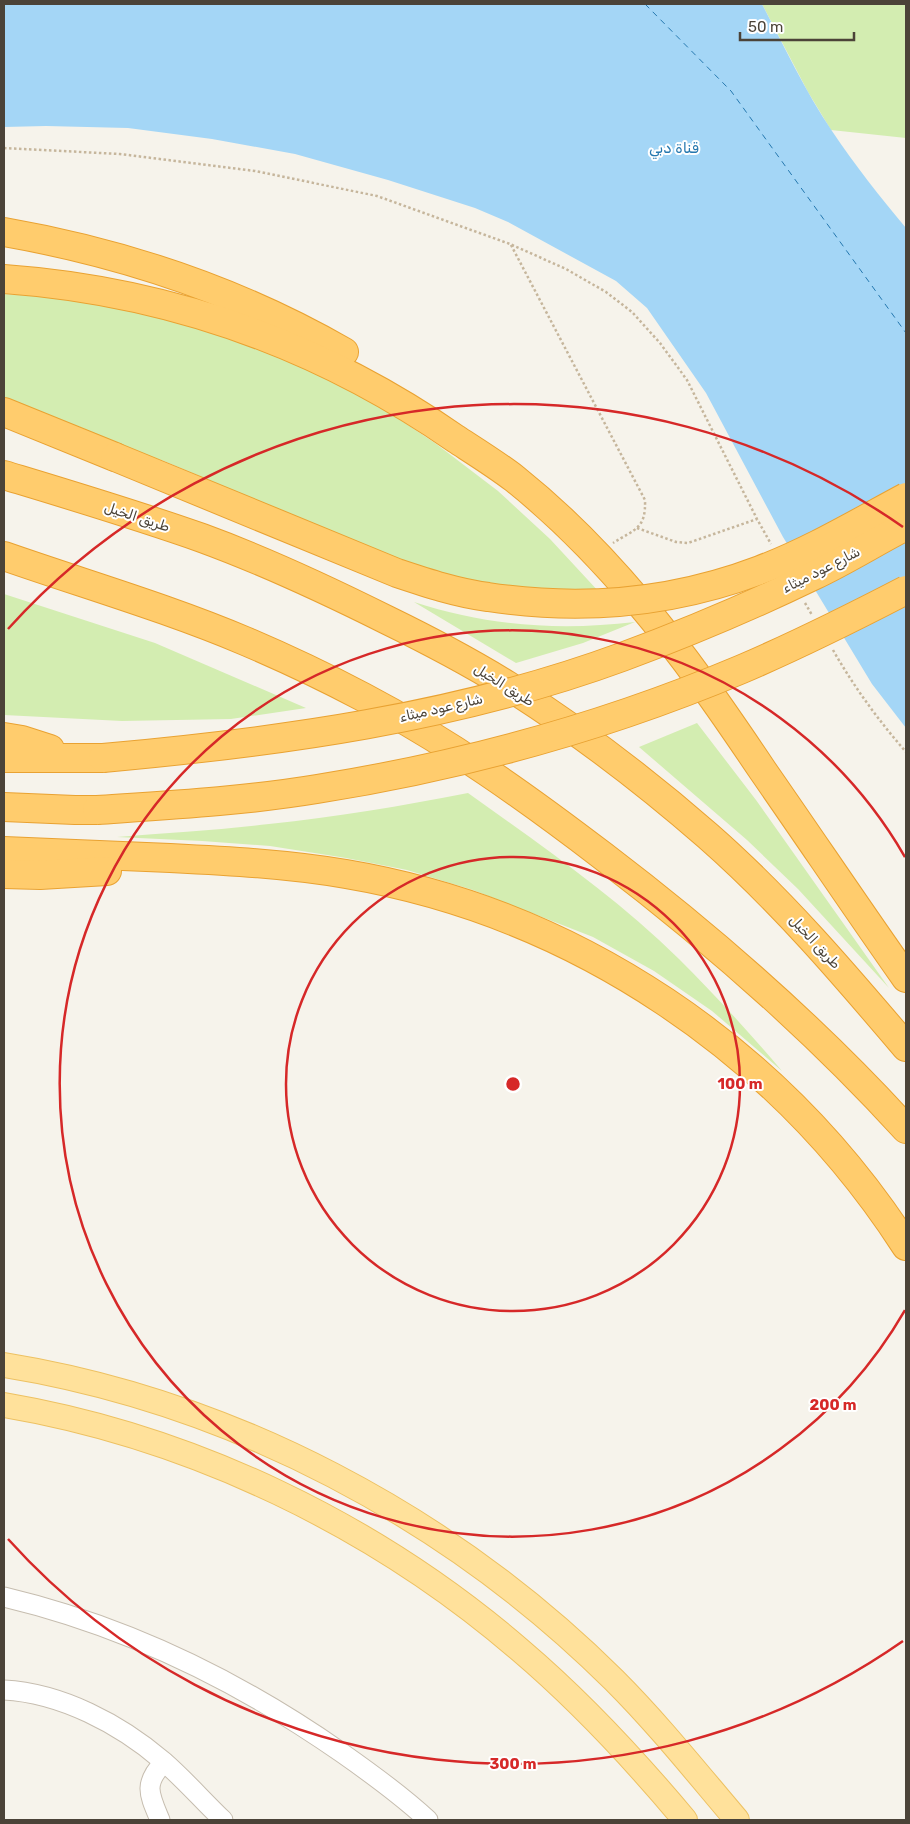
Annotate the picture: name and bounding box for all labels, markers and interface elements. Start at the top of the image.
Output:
scale bar [740,10,854,42]
text: 50 m [748,18,783,36]
water label: قناة دبي [649,139,699,160]
street label: طريق الخيل [102,498,172,536]
street label: شارع عود ميثاء [779,543,864,599]
street label: طريق الخيل [471,660,537,710]
street label: شارع عود ميثاء [398,690,485,728]
street label: طريق الخيل [786,911,844,973]
centre of rings [504,1075,522,1093]
text: 100 m [718,1075,762,1093]
text: 200 m [809,1396,857,1414]
text: 300 m [489,1755,537,1773]

